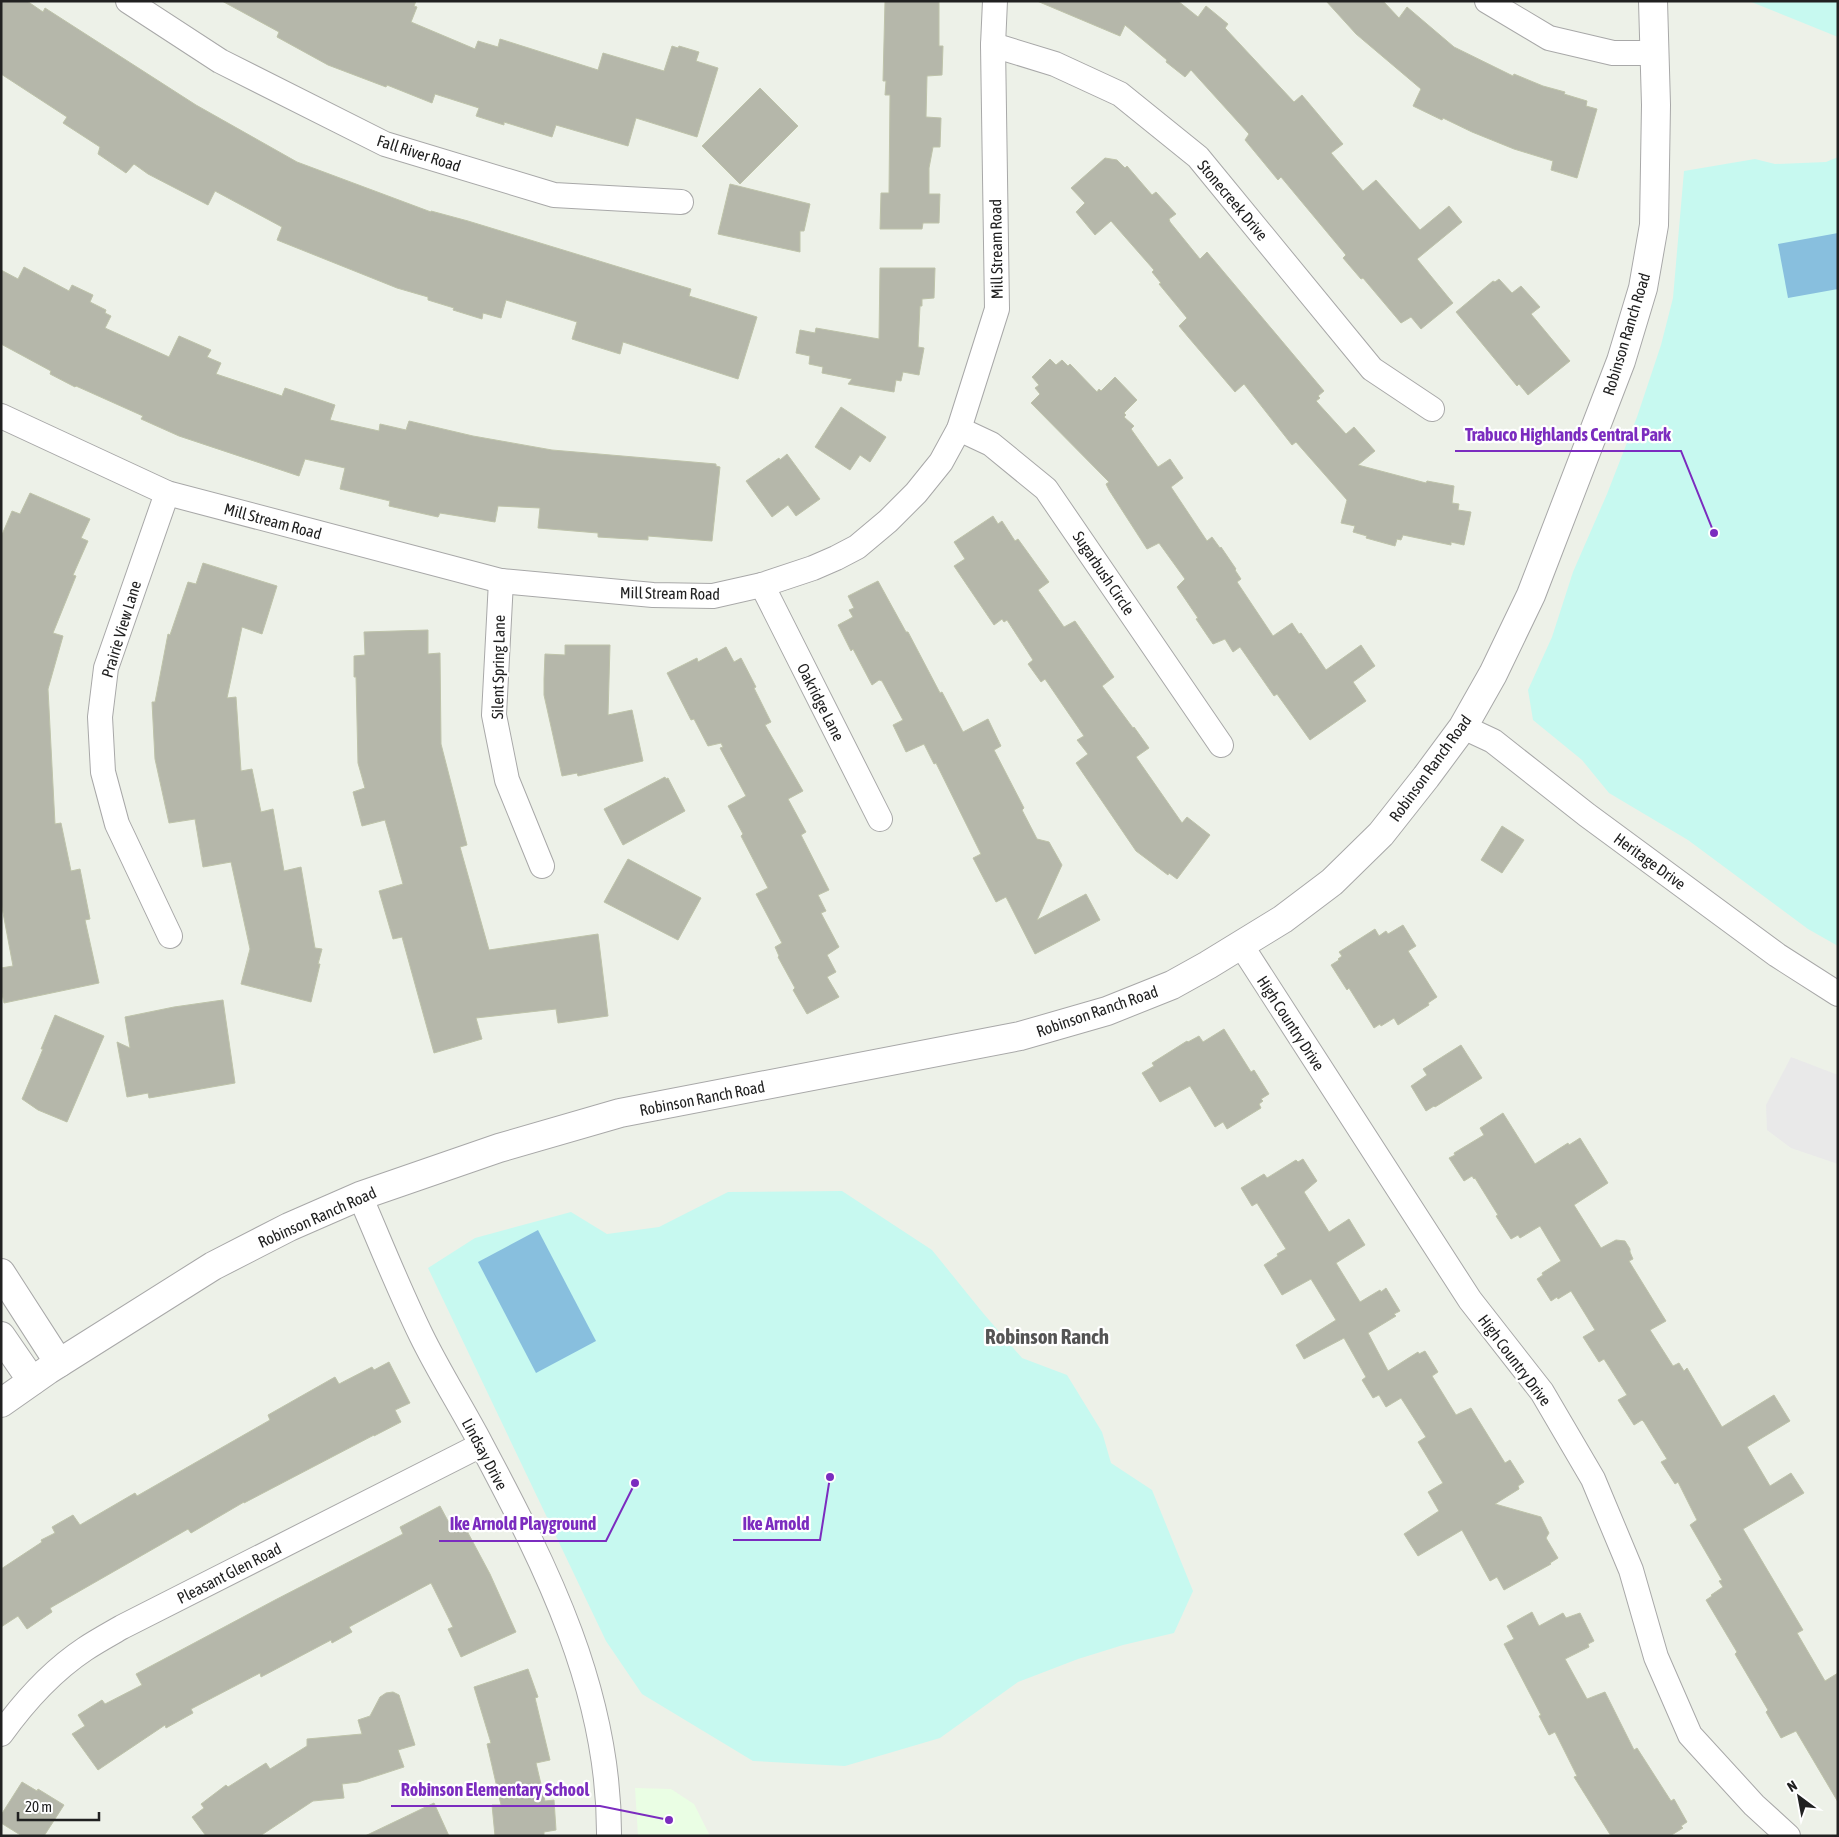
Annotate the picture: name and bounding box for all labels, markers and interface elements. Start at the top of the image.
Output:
street label: Fall River Road [375,131,463,175]
street label: Stonecreek Drive [1194,156,1272,244]
street label: Mill Stream Road [986,199,1006,299]
street label: Robinson Ranch Road [1599,271,1653,397]
callout: Trabuco Highlands Central Park [1455,418,1681,451]
text: Trabuco Highlands Central Park [1465,424,1672,445]
street label: Mill Stream Road [222,499,324,543]
street label: Sugarbush Circle [1069,528,1139,619]
street label: Prairie View Lane [98,578,144,680]
street label: Mill Stream Road [620,583,720,603]
street label: Silent Spring Lane [488,615,509,719]
street label: Oakridge Lane [793,660,848,744]
street label: Robinson Ranch Road [1385,711,1475,825]
street label: Heritage Drive [1610,829,1689,894]
street label: High Country Drive [1253,972,1328,1074]
street label: Robinson Ranch Road [1034,982,1160,1040]
street label: Robinson Ranch Road [638,1077,766,1119]
street label: Robinson Ranch Road [255,1183,379,1251]
street label: High Country Drive [1474,1311,1555,1410]
district label: Robinson Ranch [985,1324,1109,1348]
street label: Lindsay Drive [458,1415,511,1493]
callout: Ike Arnold [733,1507,820,1540]
callout: Ike Arnold Playground [439,1508,606,1541]
text: Ike Arnold Playground [450,1513,596,1534]
text: Ike Arnold [742,1513,810,1534]
street label: Pleasant Glen Road [174,1539,284,1607]
north arrow [1774,1772,1824,1822]
callout: Robinson Elementary School [391,1773,600,1806]
text: N [1784,1777,1800,1795]
text: Robinson Elementary School [401,1779,589,1800]
scale bar [18,1790,99,1822]
text: 20 m [25,1798,52,1815]

